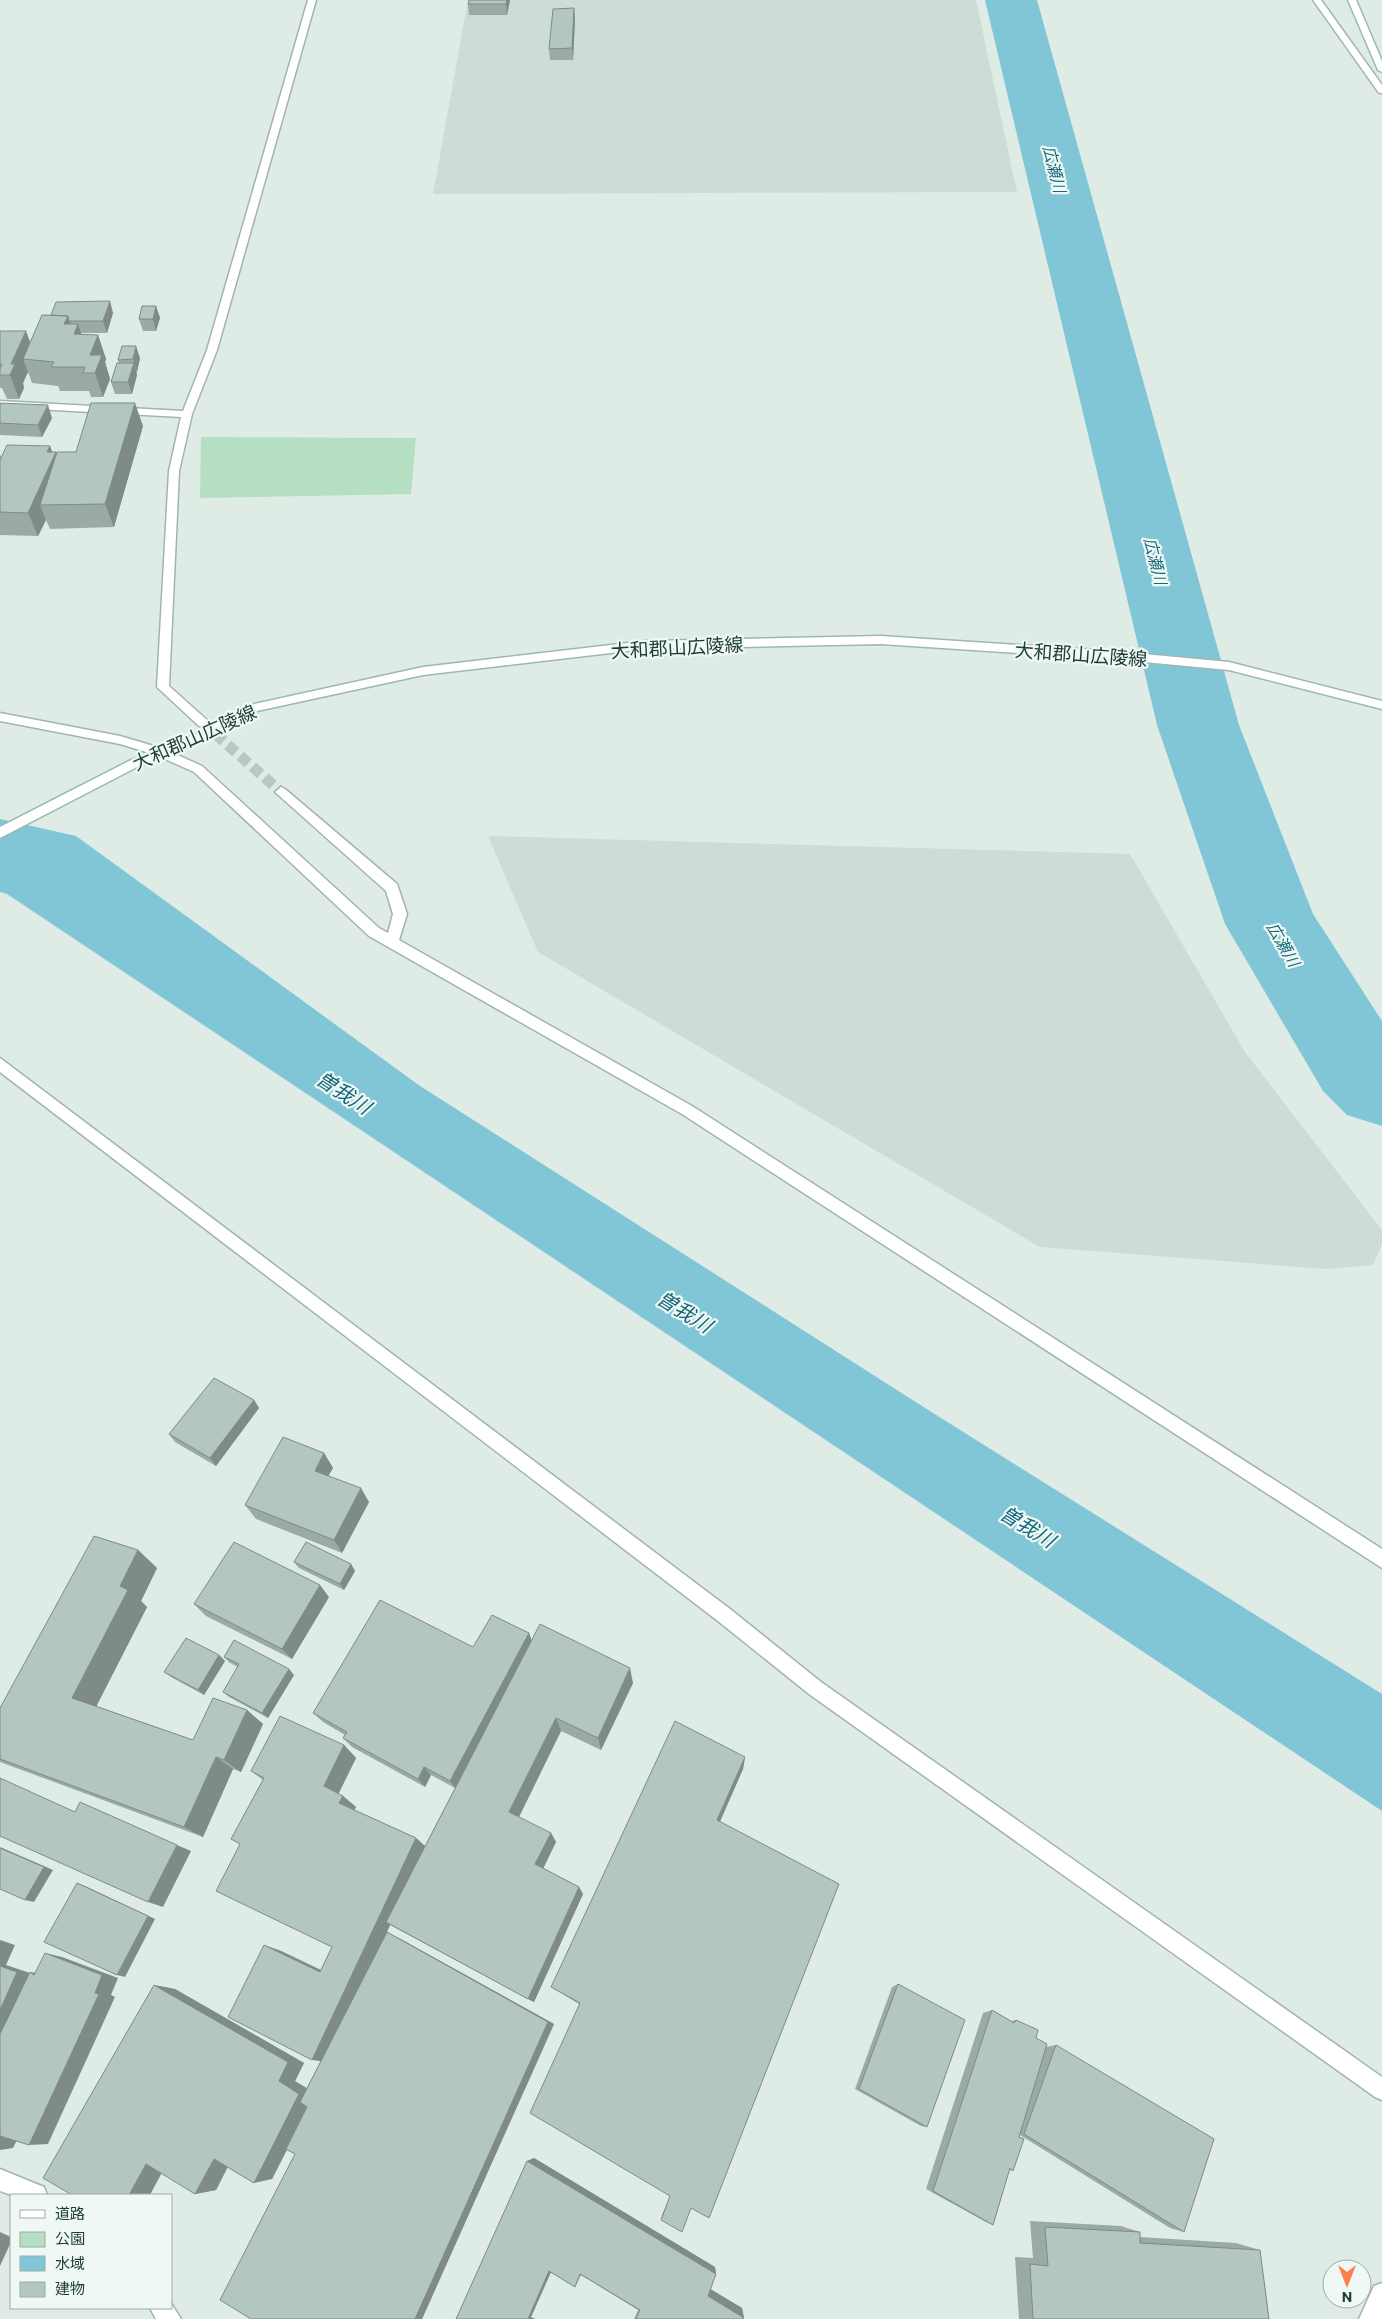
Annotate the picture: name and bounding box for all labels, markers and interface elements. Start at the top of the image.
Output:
water label: 広瀬川 [1040,143,1071,197]
water label: 広瀬川 [1141,535,1172,589]
street label: 大和郡山広陵線 [610,632,744,662]
street label: 大和郡山広陵線 [1014,638,1148,670]
street label: 大和郡山広陵線 [129,699,259,775]
water label: 広瀬川 [1264,918,1305,971]
water label: 曽我川 [312,1066,377,1119]
water label: 曽我川 [653,1285,718,1338]
water label: 曽我川 [996,1500,1061,1553]
legend [10,2194,172,2309]
text: 道路 [55,2204,85,2222]
text: 公園 [55,2229,85,2247]
text: 水域 [55,2254,85,2272]
north arrow [1322,2259,1372,2309]
text: 建物 [55,2279,85,2297]
text: N [1342,2289,1352,2306]

